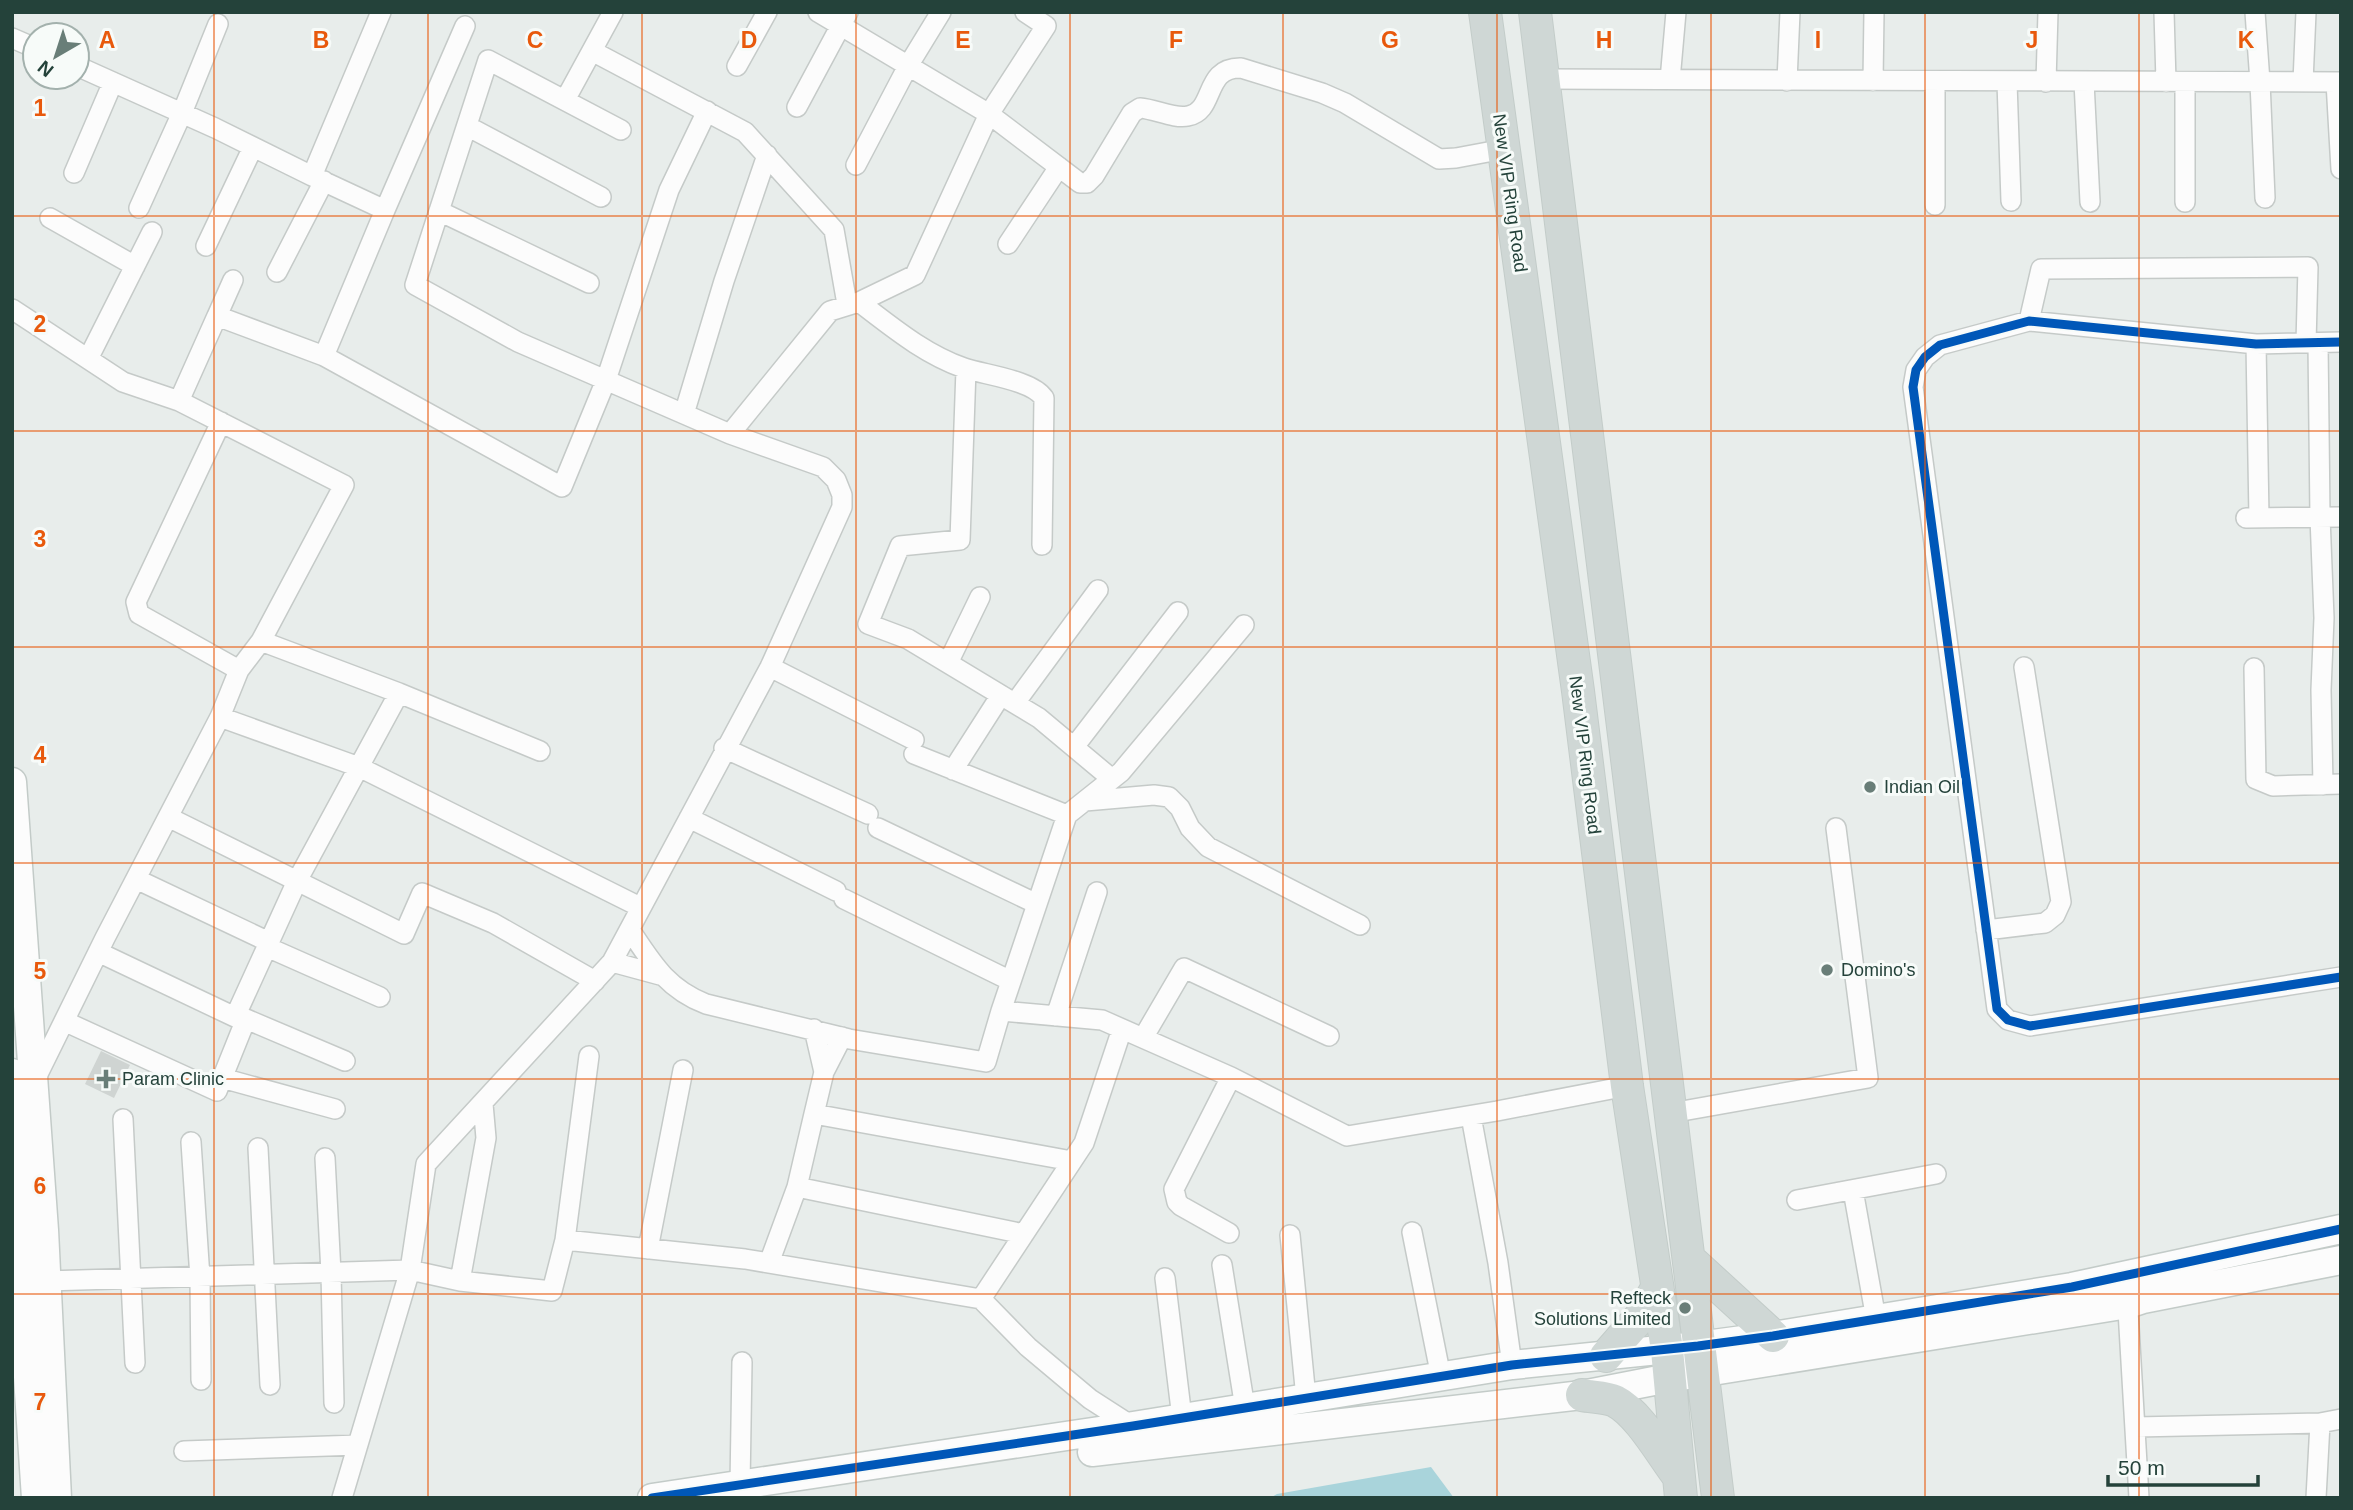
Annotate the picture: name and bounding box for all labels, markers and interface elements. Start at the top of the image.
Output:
north arrow [21,21,91,91]
text: A [99,27,115,53]
text: B [313,27,329,53]
text: C [527,27,543,53]
text: D [741,27,757,53]
text: E [955,27,971,53]
text: F [1169,27,1183,53]
text: G [1381,27,1399,53]
text: H [1596,27,1612,53]
text: I [1815,27,1821,53]
text: J [2026,27,2038,53]
text: K [2238,27,2255,53]
text: N [34,56,58,81]
text: 1 [34,95,47,121]
street label: New VIP Ring Road [1489,113,1531,273]
text: 2 [34,311,46,337]
text: 3 [34,526,46,552]
street label: New VIP Ring Road [1565,675,1605,835]
text: 4 [34,742,47,768]
place label: Indian Oil [1884,777,1960,797]
marker: Indian Oil [1862,779,1878,795]
text: 5 [34,958,47,984]
place label: Domino's [1841,960,1915,980]
marker: Domino's [1819,962,1835,978]
marker: Param Clinic [96,1069,116,1089]
place label: Param Clinic [122,1069,224,1089]
text: 6 [34,1173,46,1199]
place label: Refteck Solutions Limited [1534,1288,1672,1329]
marker: Refteck Solutions Limited [1677,1300,1693,1316]
text: 7 [34,1389,46,1415]
scale bar [2108,1444,2258,1488]
text: 50 m [2118,1456,2165,1479]

